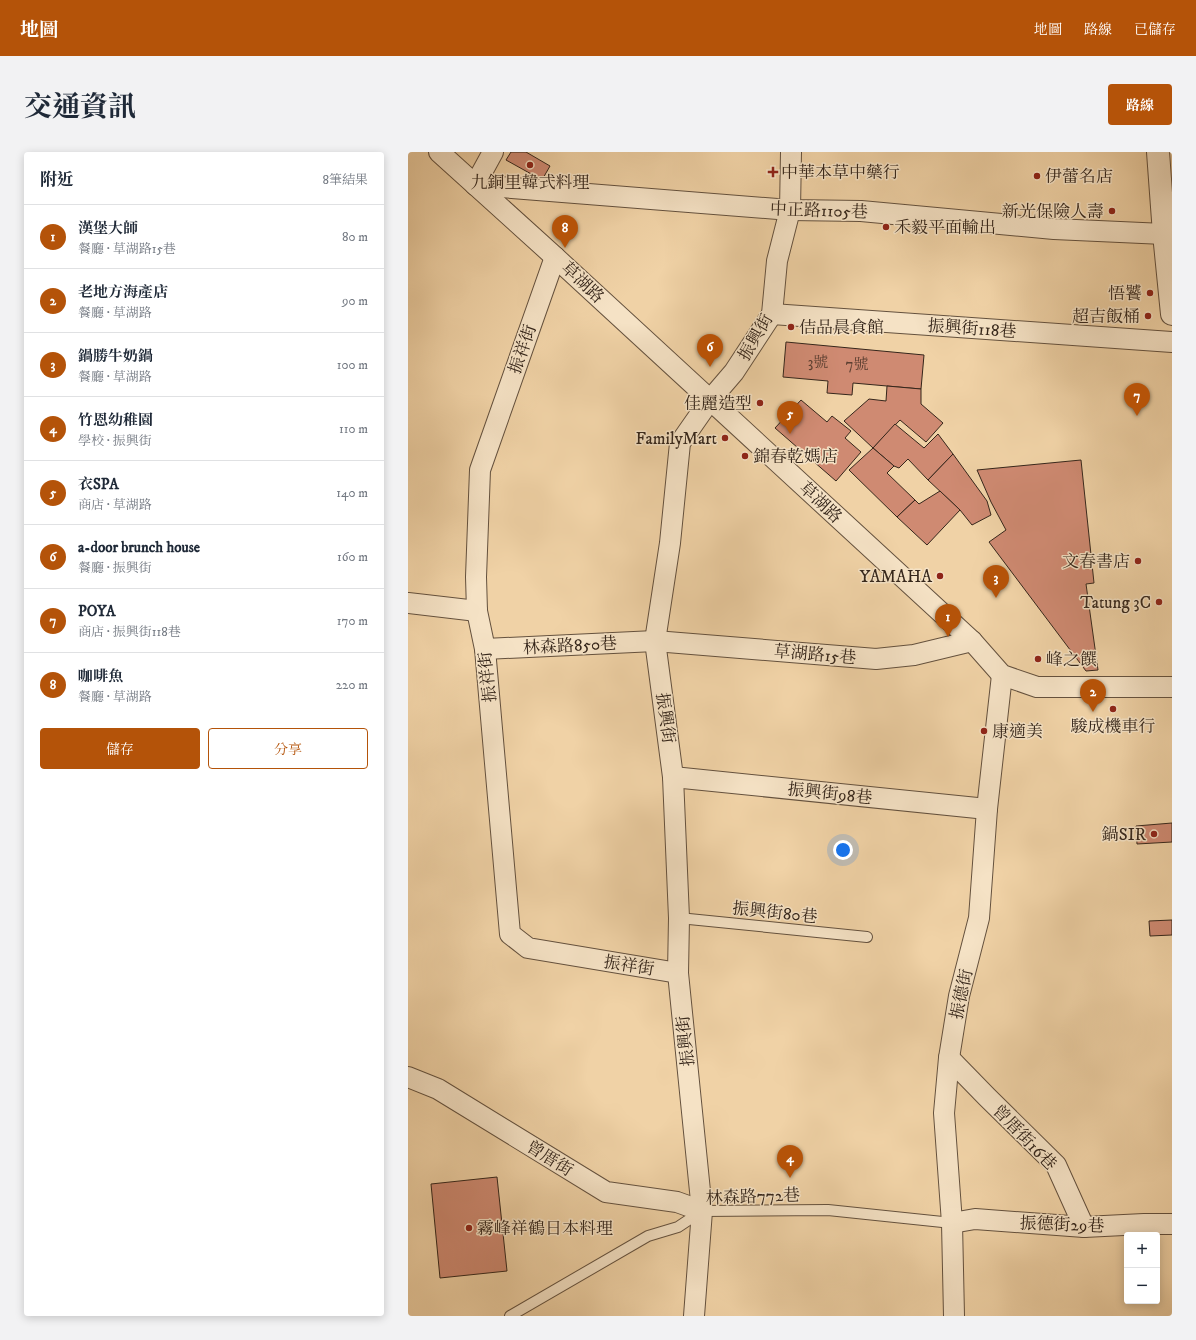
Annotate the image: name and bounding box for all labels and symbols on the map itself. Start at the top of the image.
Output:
marker: 九銅里韓式料理 [525,160,535,170]
place label: 中華本草中藥行 [781,162,900,184]
place label: 伊蕾名店 [1045,166,1113,188]
marker: 中華本草中藥行 [768,167,778,177]
marker: 伊蕾名店 [1032,171,1042,181]
place label: 九銅里韓式料理 [471,172,590,194]
street label: 中正路1105巷 [770,198,868,224]
place label: 新光保險人壽 [1002,201,1104,223]
marker: 新光保險人壽 [1107,206,1117,216]
pin: 8 [552,215,578,248]
place label: 禾毅平面輸出 [894,217,996,239]
marker: 禾毅平面輸出 [881,222,891,232]
street label: 草湖路 [556,257,608,308]
place label: 悟饕 [1108,283,1142,305]
marker: 悟饕 [1145,288,1155,298]
place label: 超吉飯桶 [1072,306,1140,328]
street label: 振興街 [734,310,778,365]
marker: 超吉飯桶 [1143,311,1153,321]
street label: 振興街118巷 [927,315,1017,343]
place label: 佶品晨食館 [799,317,884,339]
street label: 振祥街 [504,322,542,377]
marker: 佶品晨食館 [786,322,796,332]
pin: 6 [697,334,723,367]
house number: 3號 [808,353,828,372]
house number: 7號 [846,355,868,374]
pin: 7 [1124,383,1150,416]
place label: 佳麗造型 [684,393,752,415]
marker: 佳麗造型 [755,398,765,408]
pin: 5 [777,401,803,434]
place label: FamilyMart [636,428,718,450]
marker: FamilyMart [720,433,730,443]
place label: 錦春乾媽店 [753,446,838,468]
marker: 錦春乾媽店 [740,451,750,461]
street label: 草湖路 [794,477,846,528]
place label: 文春書店 [1062,551,1130,573]
marker: 文春書店 [1133,556,1143,566]
pin: 3 [983,565,1009,598]
place label: YAMAHA [859,566,932,588]
marker: YAMAHA [935,571,945,581]
place label: Tatung 3C [1080,592,1151,614]
marker: Tatung 3C [1154,597,1164,607]
pin: 1 [935,604,961,637]
street label: 林森路850巷 [522,633,618,659]
street label: 草湖路15巷 [773,640,857,670]
place label: 峰之饌 [1046,649,1097,671]
street label: 振祥街 [474,650,502,703]
marker: 峰之饌 [1033,654,1043,664]
pin: 2 [1080,679,1106,712]
street label: 振興街 [651,691,679,745]
marker: 駿成機車行 [1108,704,1118,714]
place label: 駿成機車行 [1071,716,1156,738]
place label: 康適美 [992,721,1043,743]
marker: 康適美 [979,726,989,736]
street label: 振興街98巷 [786,779,873,809]
place label: 鍋SIR [1102,824,1147,846]
marker: 鍋SIR [1149,829,1159,839]
your location [833,840,853,860]
street label: 振興街80巷 [731,898,819,928]
street label: 振祥街 [602,951,656,981]
street label: 振德街 [946,967,978,1021]
street label: 振興街 [672,1014,700,1067]
street label: 曾厝街16巷 [988,1100,1061,1175]
street label: 曾厝街 [522,1136,577,1182]
pin: 4 [777,1145,803,1178]
street label: 林森路772巷 [706,1184,801,1210]
street label: 振德街29巷 [1019,1213,1105,1237]
place label: 霧峰祥鶴日本料理 [477,1218,613,1240]
marker: 霧峰祥鶴日本料理 [464,1223,474,1233]

